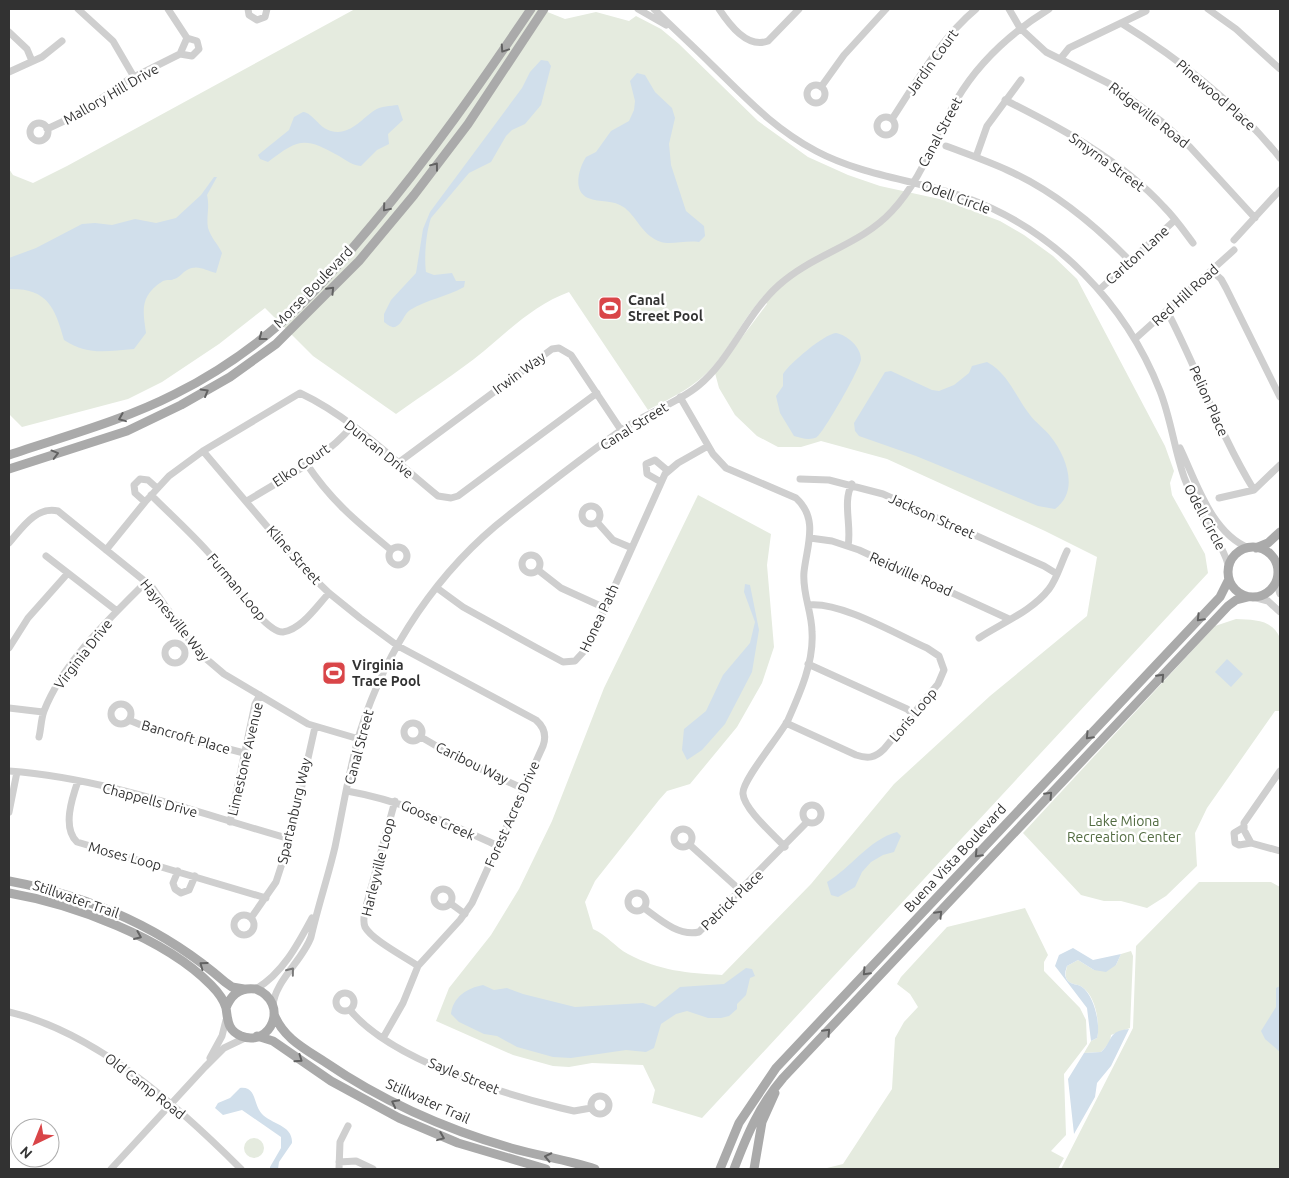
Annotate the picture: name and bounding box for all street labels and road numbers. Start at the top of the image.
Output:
street label: Jardin Court [903,25,962,98]
street label: Pinewood Place [1173,56,1259,134]
street label: Mallory Hill Drive [61,60,161,128]
street label: Ridgeville Road [1106,79,1192,151]
street label: Canal Street [915,94,965,170]
street label: Smyrna Street [1066,129,1148,195]
street label: Odell Circle [919,177,993,217]
street label: Carlton Lane [1102,222,1172,288]
street label: Morse Boulevard [270,243,356,331]
street label: Red Hill Road [1149,261,1221,329]
street label: Irwin Way [490,348,549,397]
street label: Pelion Place [1186,363,1232,439]
street label: Canal Street [597,399,671,453]
street label: Duncan Drive [341,416,417,482]
street label: Elko Court [269,440,333,490]
street label: Odell Circle [1181,481,1229,553]
street label: Jackson Street [887,490,978,542]
street label: Kline Street [263,522,325,588]
street label: Reidville Road [867,549,955,599]
street label: Furman Loop [204,550,270,624]
street label: Haynesville Way [137,576,213,664]
street label: Honea Path [576,582,622,654]
street label: Virginia Drive [51,616,115,692]
street label: Loris Loop [886,685,940,745]
street label: Limestone Avenue [224,701,266,817]
street label: Canal Street [341,707,377,786]
street label: Bancroft Place [140,717,232,757]
street label: Caribou Way [433,739,511,788]
street label: Spartanburg Way [274,756,314,865]
street label: Forest Acres Drive [481,759,543,869]
street label: Chappells Drive [101,780,199,820]
street label: Goose Creek [399,797,477,843]
street label: Buena Vista Boulevard [901,801,1009,915]
street label: Harleyville Loop [358,816,398,918]
street label: Moses Loop [87,839,163,873]
street label: Patrick Place [698,866,766,934]
street label: Stillwater Trail [31,877,122,921]
street label: Old Camp Road [102,1050,188,1122]
street label: Sayle Street [426,1055,502,1098]
street label: Stillwater Trail [384,1075,473,1127]

